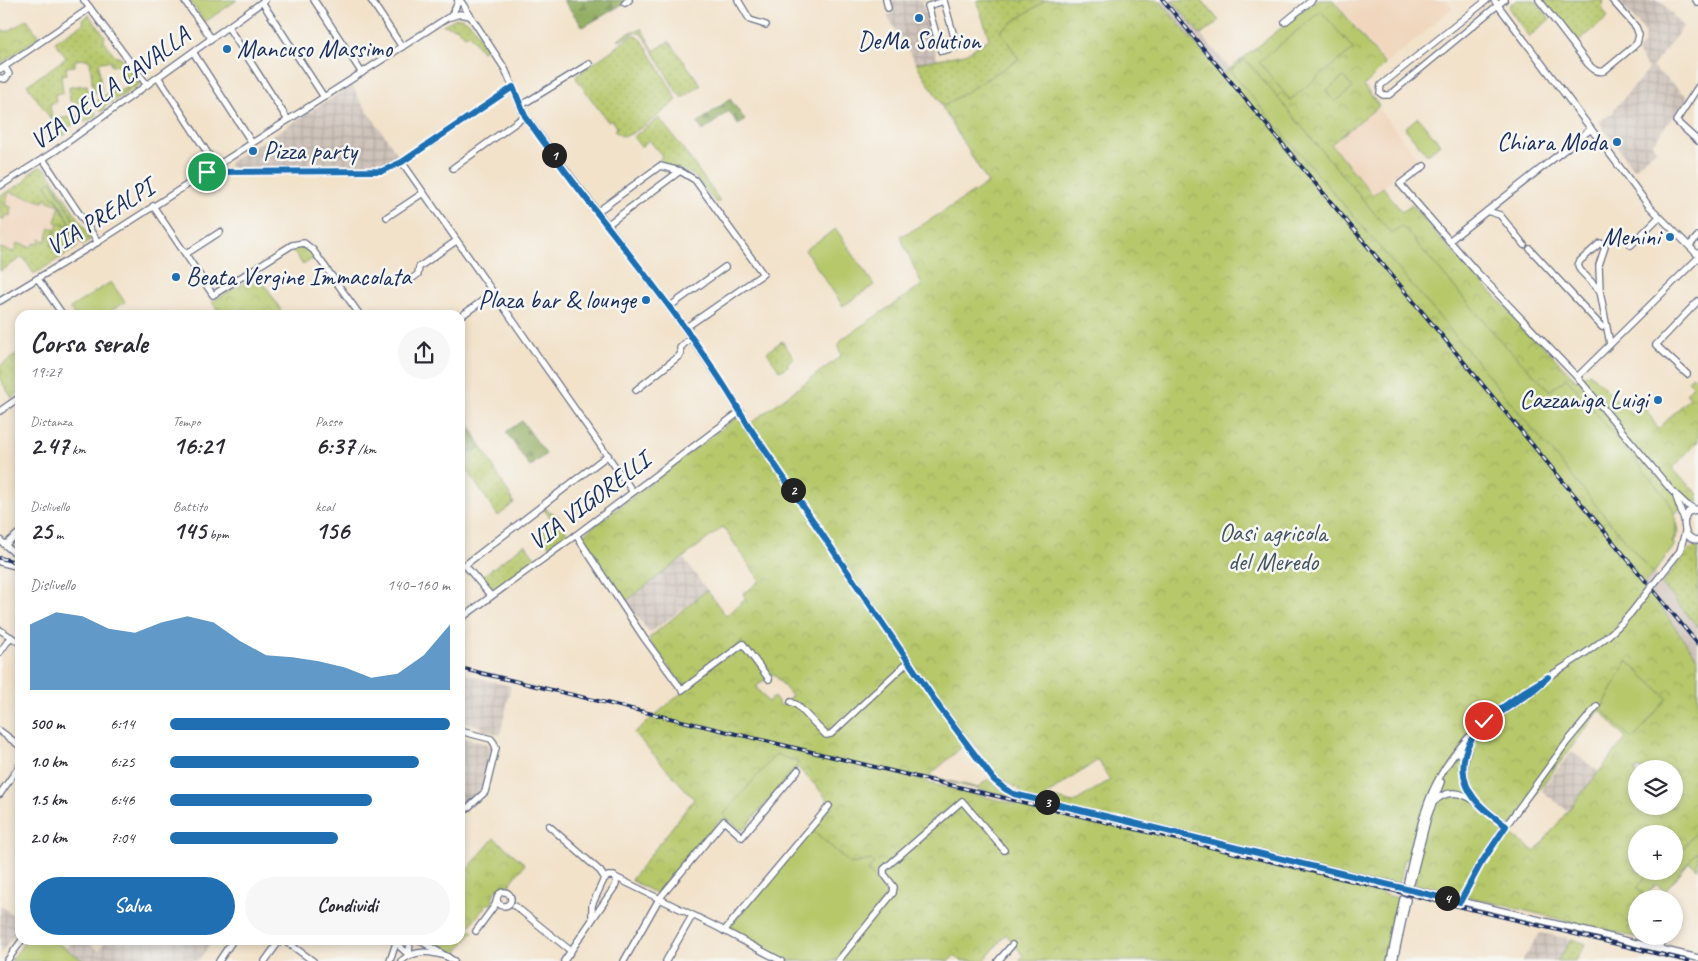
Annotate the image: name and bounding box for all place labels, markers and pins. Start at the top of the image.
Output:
marker: DeMa Solution [913,12,925,24]
place label: DeMa Solution [857,25,982,57]
place label: Mancuso Massimo [237,33,393,65]
marker: Mancuso Massimo [221,43,233,55]
place label: Chiara Moda [1497,126,1609,158]
place label: Pizza party [263,135,359,167]
marker: Chiara Moda [1611,136,1623,148]
pin: 1 [542,142,566,168]
marker: Pizza party [247,145,259,157]
pin [186,151,228,193]
place label: Menini [1602,221,1663,253]
marker: Menini [1664,231,1676,243]
place label: Beata Vergine Immacolata [186,261,413,293]
marker: Beata Vergine Immacolata [170,271,182,283]
place label: Plaza bar & lounge [478,284,638,316]
marker: Plaza bar & lounge [640,294,652,306]
place label: Cazzaniga Luigi [1520,384,1651,416]
marker: Cazzaniga Luigi [1652,394,1664,406]
pin: 2 [780,478,806,502]
pin [1463,700,1505,742]
pin: 3 [1034,790,1060,814]
pin: 4 [1434,886,1460,910]

